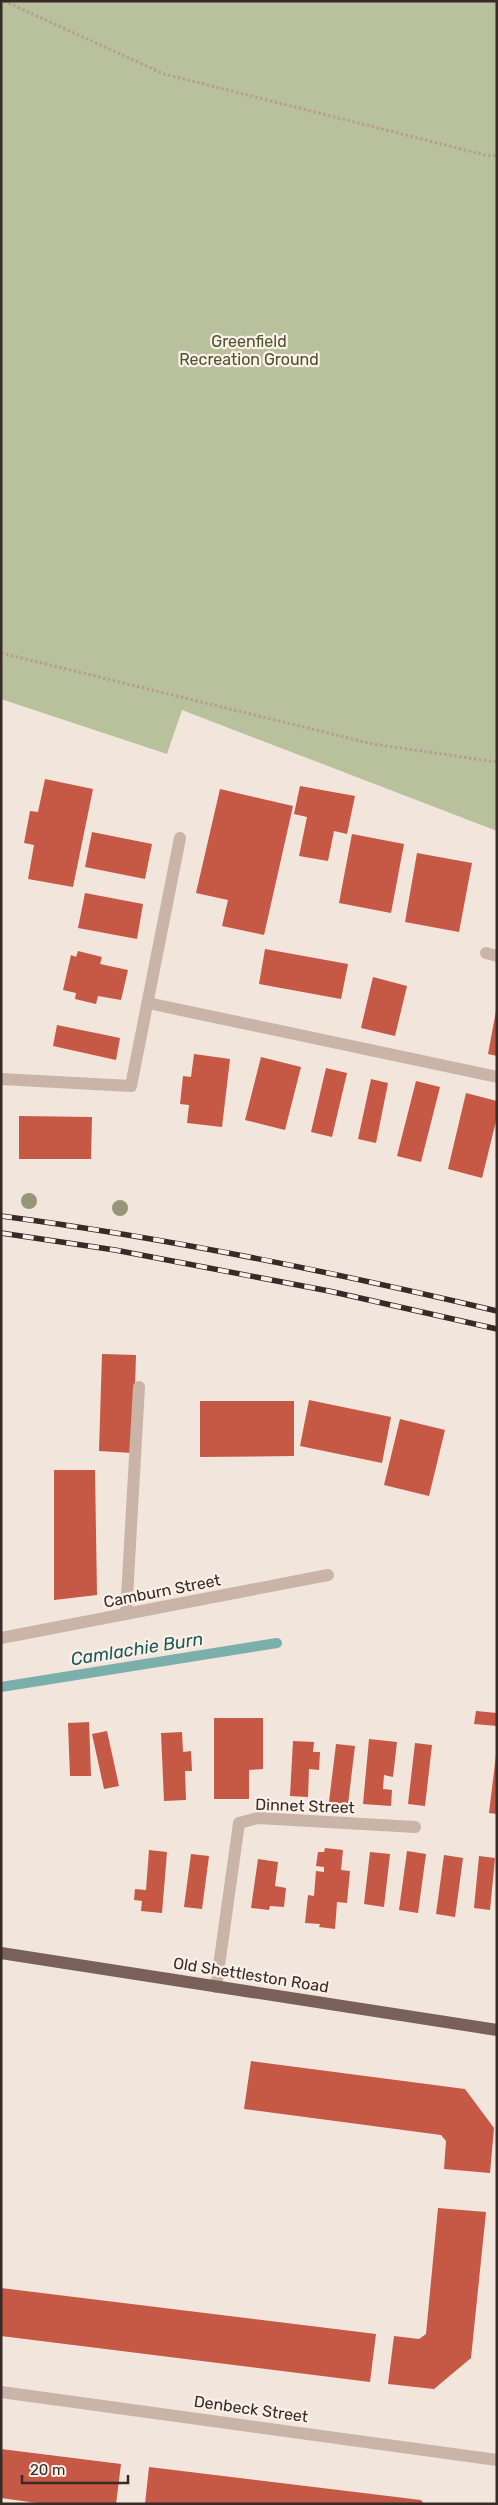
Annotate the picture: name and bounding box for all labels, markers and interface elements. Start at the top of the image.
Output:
park label: Greenfield Recreation Ground [179,332,319,369]
street label: Camburn Street [102,1570,222,1612]
water label: Camlachie Burn [69,1628,205,1670]
street label: Dinnet Street [255,1795,355,1817]
street label: Old Shettleston Road [172,1953,330,1997]
street label: Denbeck Street [193,2392,309,2426]
scale bar [22,2452,129,2484]
text: 20 m [30,2461,65,2479]

